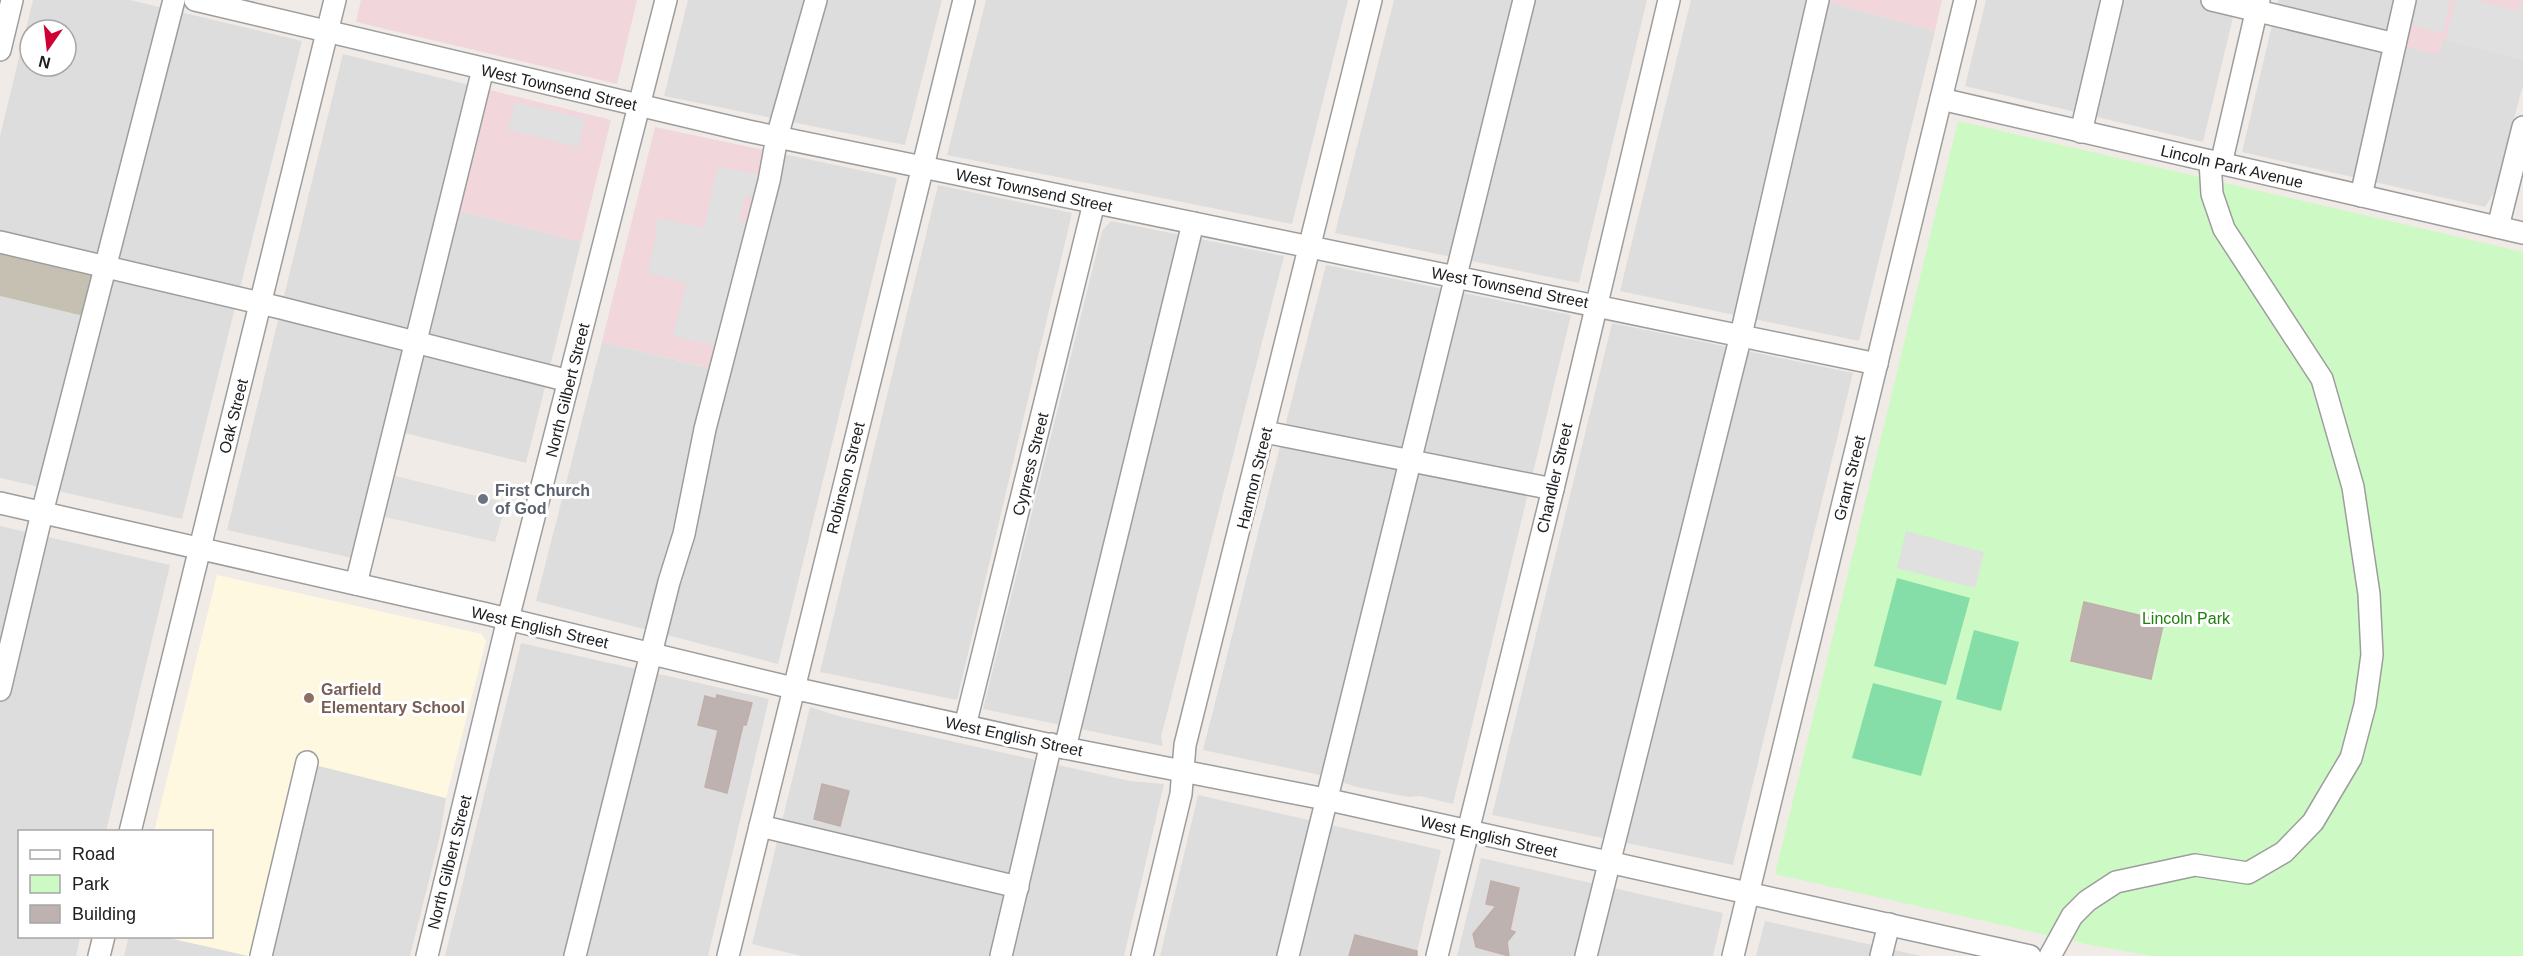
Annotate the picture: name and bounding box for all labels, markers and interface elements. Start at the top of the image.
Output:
north arrow [18,18,78,78]
text: N [37,52,52,72]
street label: West Townsend Street [479,61,639,114]
street label: Lincoln Park Avenue [2159,142,2305,191]
street label: West Townsend Street [954,166,1114,215]
street label: West Townsend Street [1430,264,1590,311]
street label: North Gilbert Street [543,321,593,459]
street label: Oak Street [216,376,251,455]
street label: Cypress Street [1009,410,1052,518]
street label: Robinson Street [823,420,868,536]
street label: Chandler Street [1534,421,1575,535]
street label: Harmon Street [1234,425,1275,531]
street label: Grant Street [1831,433,1868,522]
place label: First Church of God [495,482,590,517]
marker: First Church of God [476,492,490,506]
street label: West English Street [470,603,611,652]
park label: Lincoln Park [2142,610,2231,627]
place label: Garfield Elementary School [321,681,465,716]
marker: Garfield Elementary School [302,691,316,705]
street label: West English Street [944,714,1085,759]
street label: North Gilbert Street [425,793,475,931]
street label: West English Street [1419,812,1560,861]
legend [18,830,213,938]
text: Road [72,844,115,864]
text: Park [72,874,110,894]
text: Building [72,904,136,924]

